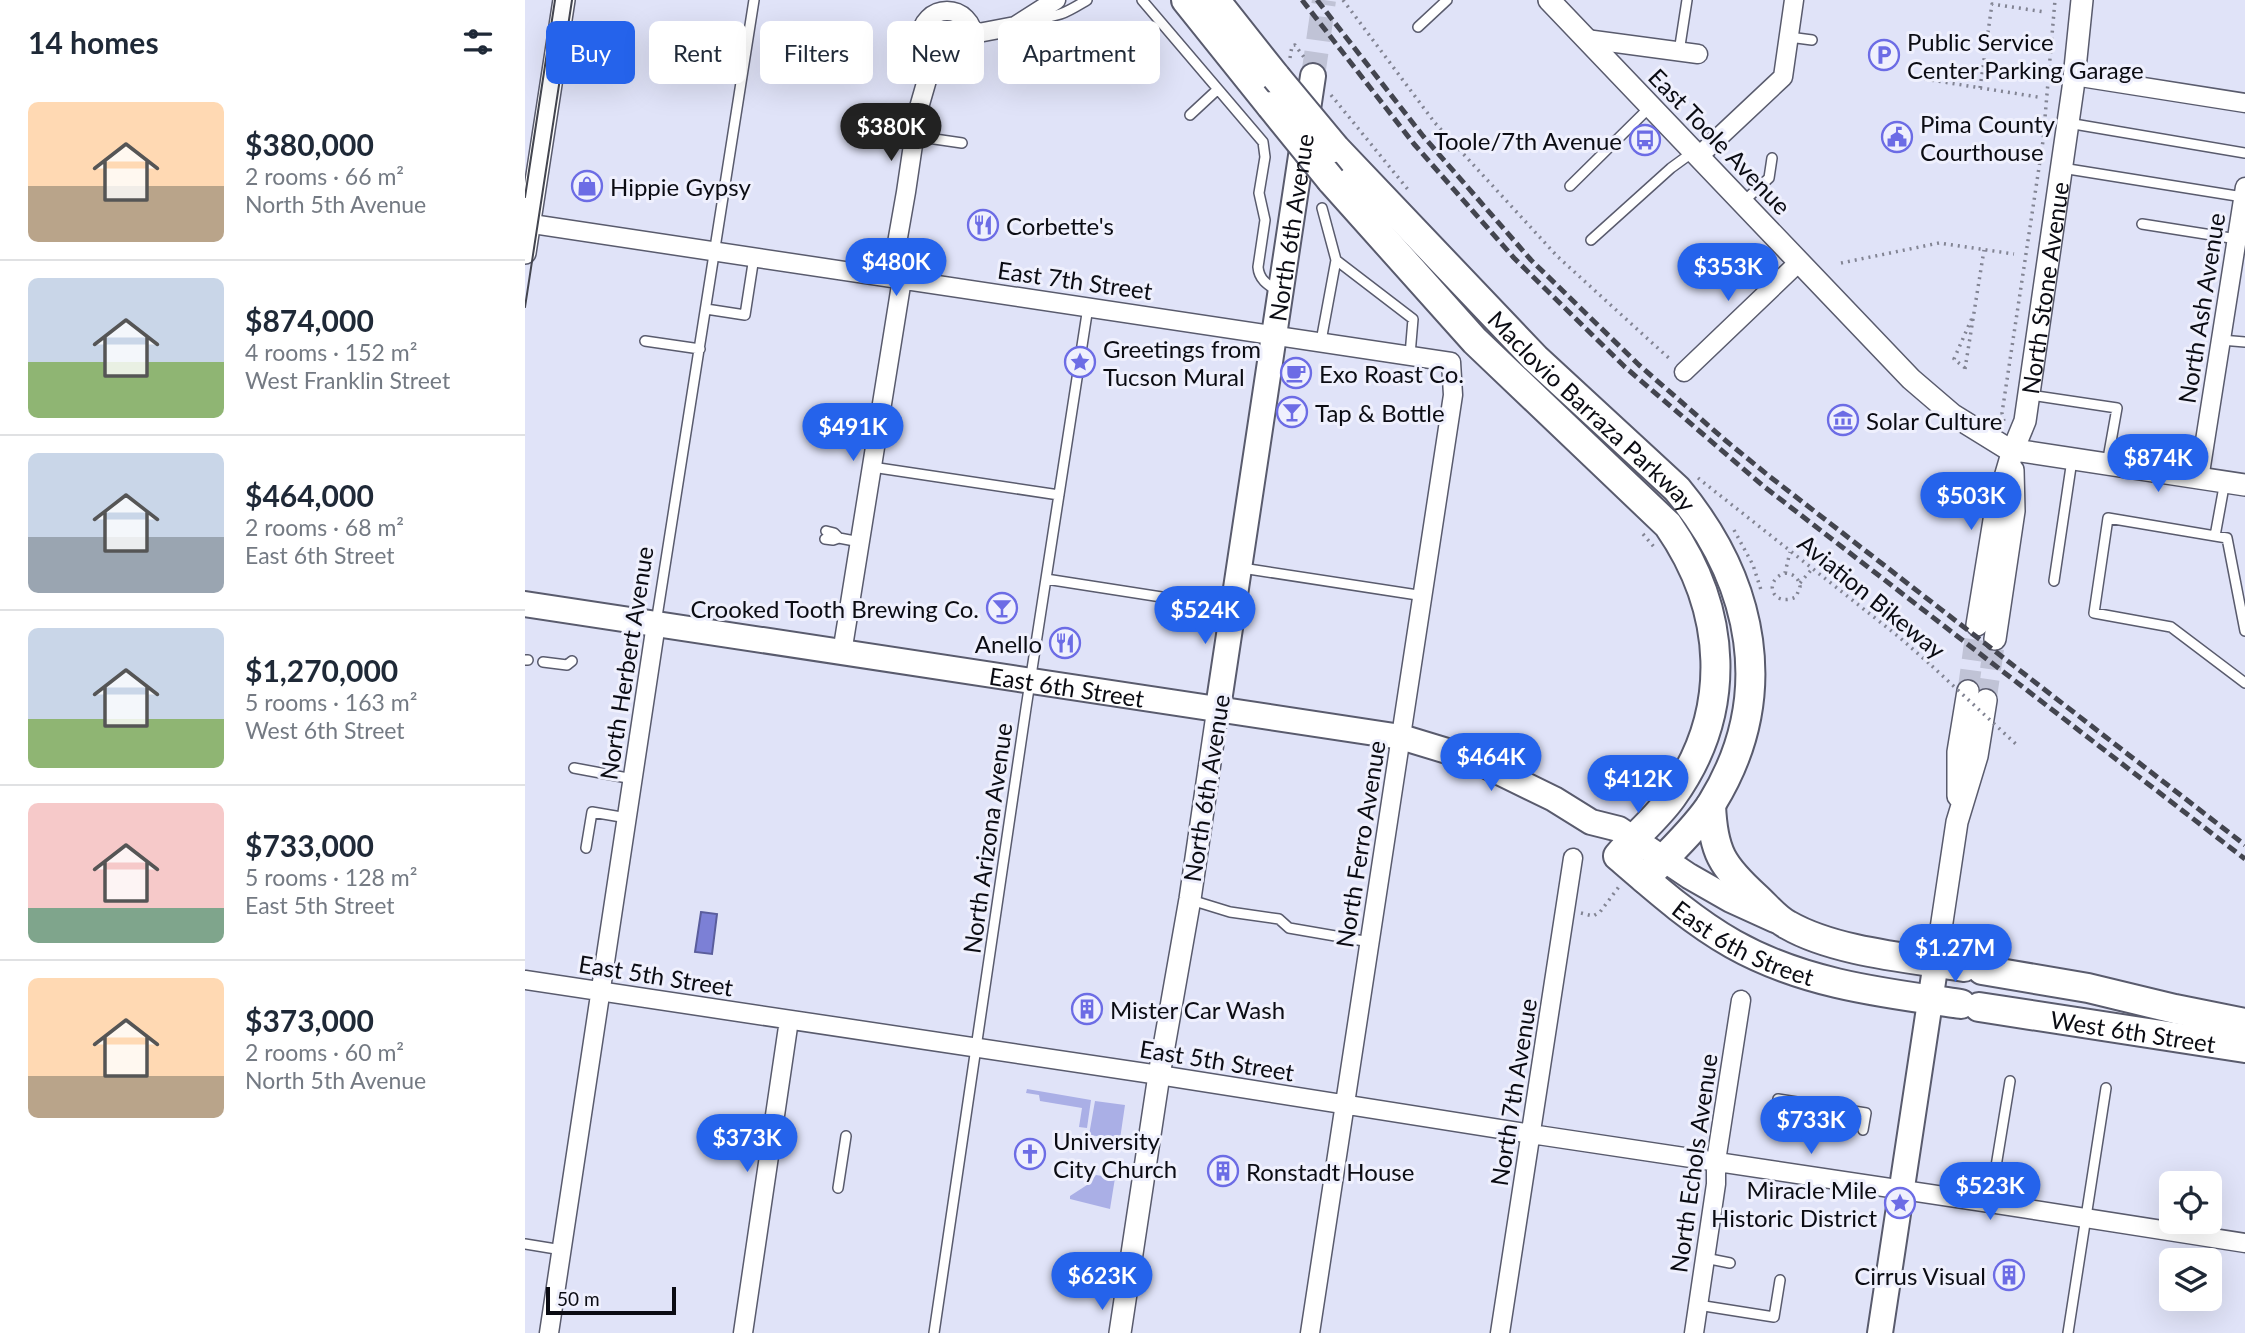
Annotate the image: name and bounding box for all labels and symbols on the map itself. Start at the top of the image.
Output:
place label: Public Service Center Parking Garage [1907,27,2144,84]
parking icon: Public Service Center Parking Garage [1867,38,1901,72]
street label: East Toole Avenue [1643,62,1797,220]
pin: $380K [842,104,940,163]
place label: Pima County Courthouse [1920,109,2056,166]
public building icon: Pima County Courthouse [1880,120,1914,154]
bus stop icon: Toole/7th Avenue [1628,123,1662,157]
place label: Toole/7th Avenue [1434,126,1622,155]
street label: North 6th Avenue [1262,132,1319,323]
shop icon: Hippie Gypsy [570,169,604,203]
place label: Hippie Gypsy [610,172,751,201]
street label: North Stone Avenue [2015,180,2074,396]
restaurant icon: Corbette's [966,208,1000,242]
place label: Corbette's [1006,211,1114,240]
street label: North Ash Avenue [2172,211,2230,405]
pin: $480K [847,238,945,298]
pin: $353K [1679,244,1777,303]
street label: East 7th Street [996,255,1155,305]
street label: Maclovio Barraza Parkway [1483,304,1703,517]
place label: Greetings from Tucson Mural [1103,334,1261,391]
place icon: Greetings from Tucson Mural [1063,345,1097,379]
cafe icon: Exo Roast Co. [1279,356,1313,390]
place label: Exo Roast Co. [1319,359,1464,388]
bar icon: Tap & Bottle [1275,395,1309,429]
place label: Tap & Bottle [1315,398,1445,427]
museum icon: Solar Culture [1826,403,1860,437]
pin: $491K [804,404,902,463]
place label: Solar Culture [1866,406,2002,435]
pin: $874K [2109,434,2207,494]
pin: $503K [1922,472,2020,532]
street label: Aviation Bikeway [1793,528,1952,665]
street label: North Herbert Avenue [593,544,659,782]
pin: $524K [1156,586,1254,646]
bar icon: Crooked Tooth Brewing Co. [985,591,1019,625]
place label: Crooked Tooth Brewing Co. [690,594,979,623]
restaurant icon: Anello [1048,626,1082,660]
place label: Anello [975,629,1042,658]
street label: East 6th Street [987,660,1147,712]
street label: North 6th Avenue [1177,692,1235,884]
street label: North Arizona Avenue [956,721,1018,955]
pin: $464K [1442,734,1540,793]
street label: North Ferro Avenue [1329,739,1391,949]
pin: $412K [1589,756,1687,815]
street label: East 6th Street [1667,893,1818,991]
pin: $1.27M [1898,925,2012,984]
street label: East 5th Street [577,948,736,1002]
building icon: Mister Car Wash [1070,992,1104,1026]
place label: Mister Car Wash [1110,995,1285,1024]
street label: North 7th Avenue [1484,996,1542,1188]
street label: West 6th Street [2049,1004,2218,1058]
street label: East 5th Street [1138,1033,1297,1087]
street label: North Echols Avenue [1663,1052,1723,1274]
pin: $733K [1762,1096,1860,1156]
pin: $373K [698,1114,796,1174]
place label: University City Church [1053,1126,1177,1183]
church icon: University City Church [1013,1137,1047,1171]
building icon: Ronstadt House [1206,1154,1240,1188]
place label: Ronstadt House [1246,1157,1414,1186]
pin: $523K [1941,1162,2039,1222]
place label: Miracle Mile Historic District [1711,1175,1877,1232]
place icon: Miracle Mile Historic District [1883,1186,1917,1220]
pin: $623K [1053,1252,1151,1312]
building icon: Cirrus Visual [1992,1258,2026,1292]
place label: Cirrus Visual [1854,1261,1986,1290]
scale bar [546,1284,675,1316]

